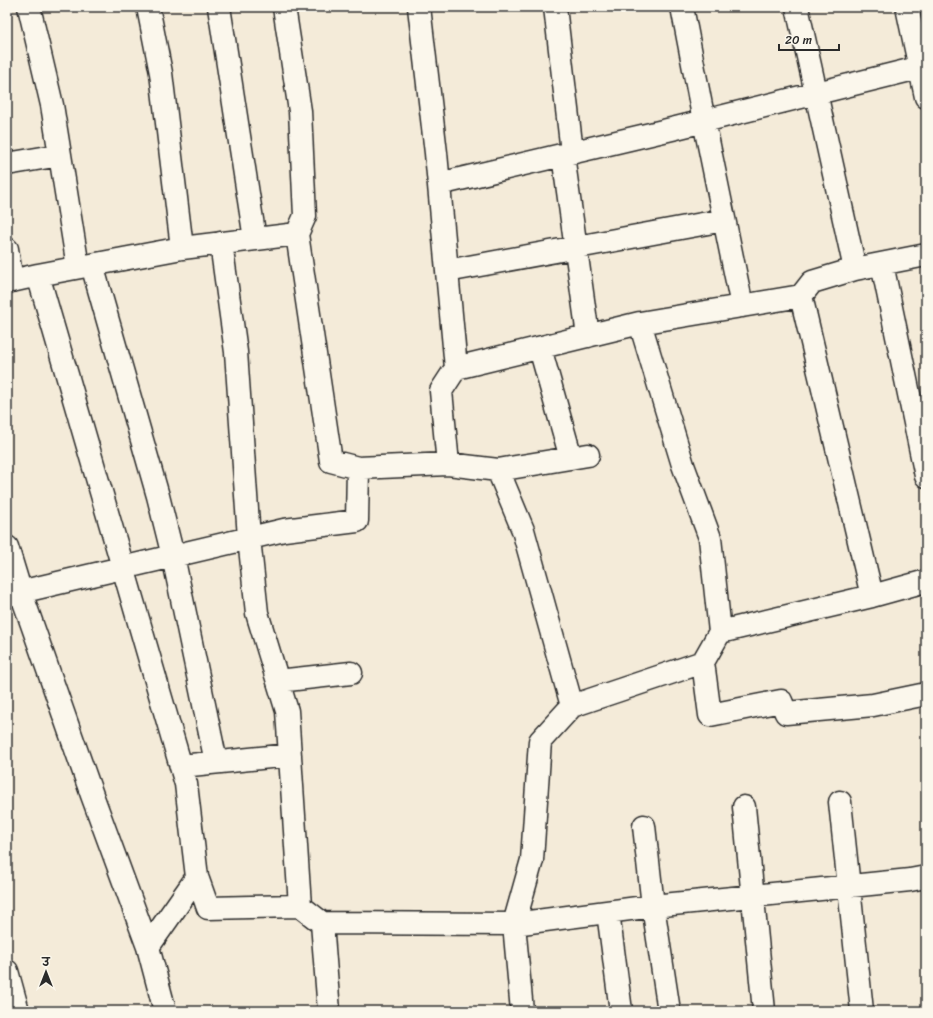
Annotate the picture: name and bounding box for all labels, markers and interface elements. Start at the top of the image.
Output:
scale bar [779,26,839,52]
text: 20 m [785,29,812,51]
north arrow [26,952,66,992]
text: उ [41,953,51,972]

